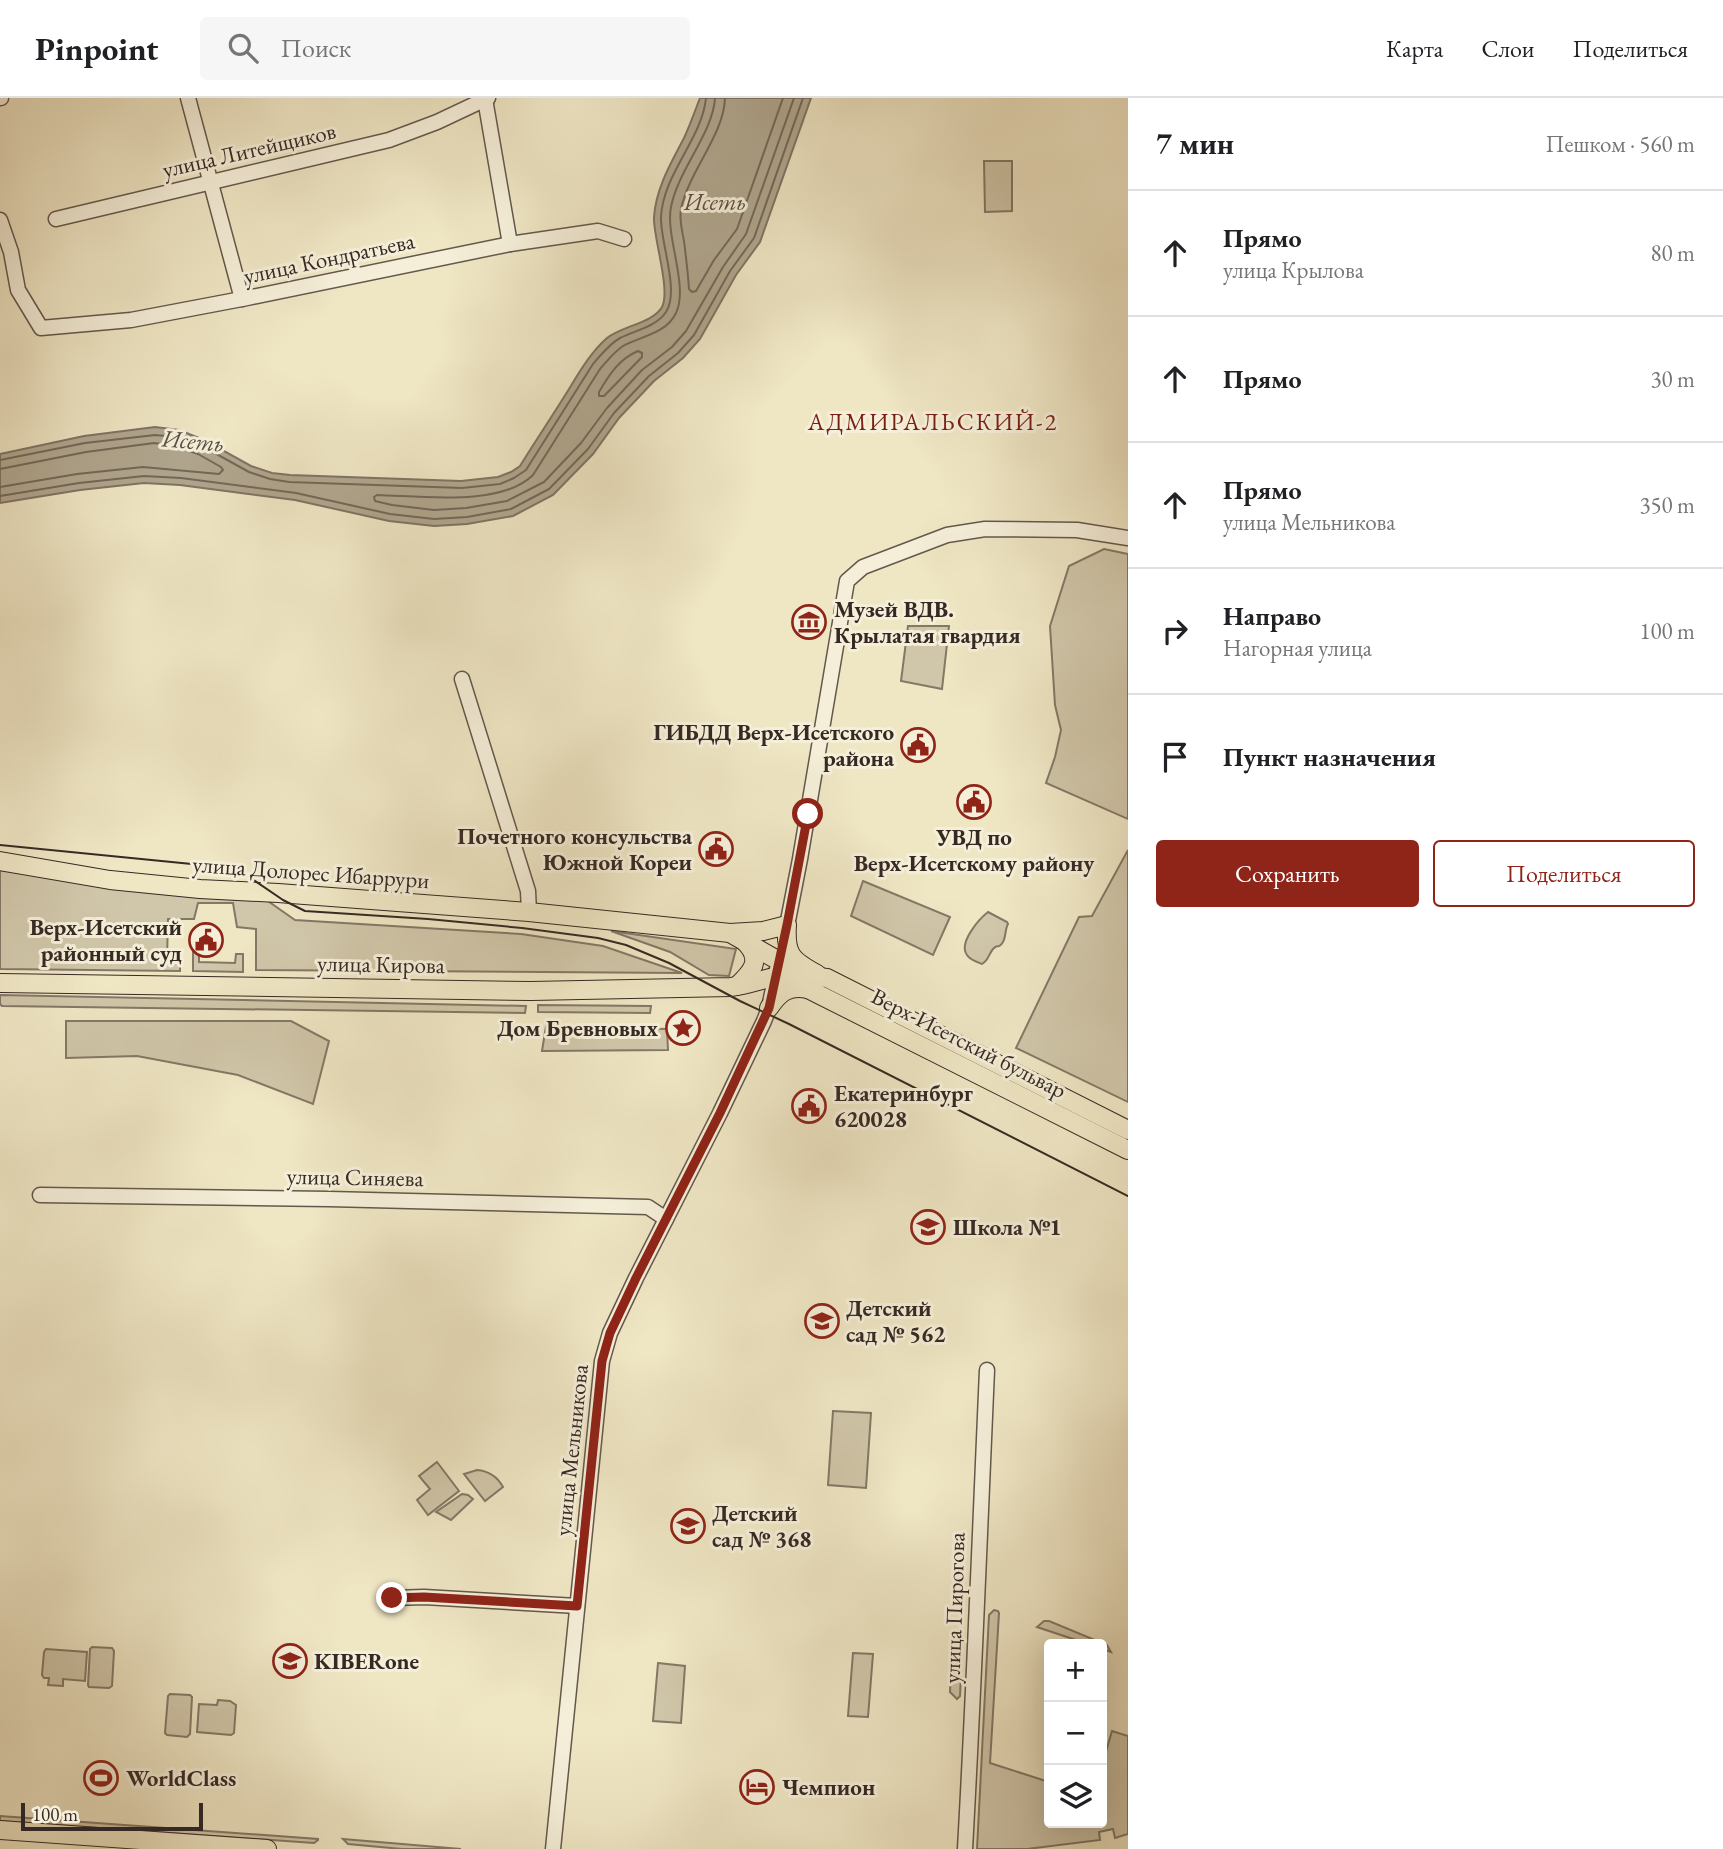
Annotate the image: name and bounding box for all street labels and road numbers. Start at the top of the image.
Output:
street label: улица Литейщиков [159,115,339,185]
street label: улица Кондратьева [241,225,418,291]
street label: улица Долорес Ибаррури [191,849,431,895]
street label: улица Кирова [317,948,446,980]
street label: Верх-Исетский бульвар [866,981,1072,1105]
street label: улица Синяева [286,1161,425,1193]
street label: улица Мельникова [547,1362,595,1537]
street label: улица Пирогова [936,1531,972,1684]

